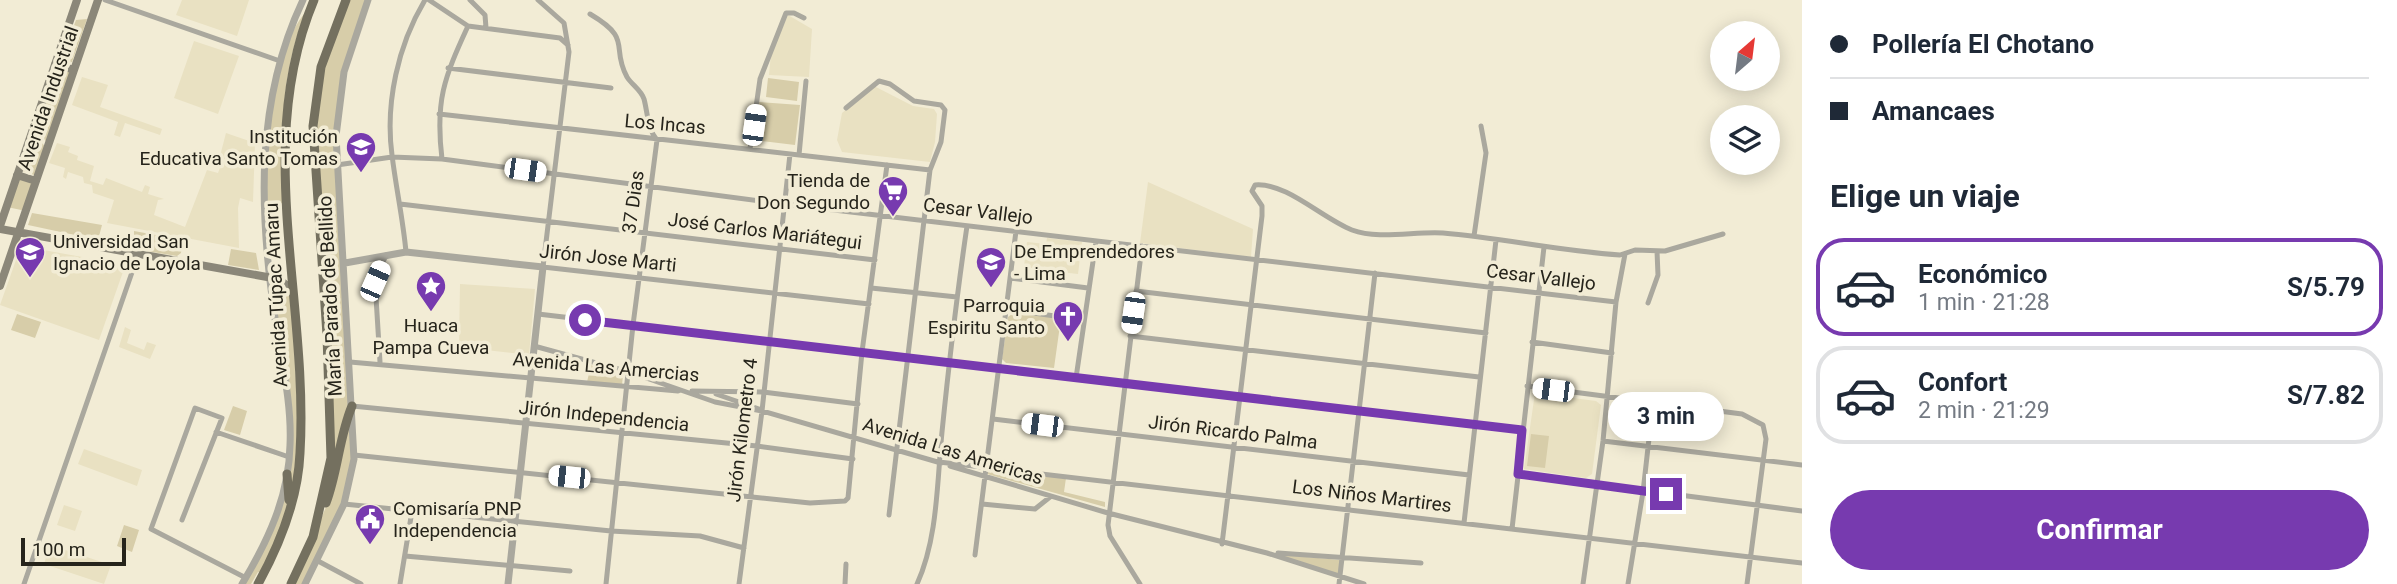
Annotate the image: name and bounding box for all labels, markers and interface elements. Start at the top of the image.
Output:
north arrow [1710,21,1780,91]
map controls [1710,21,1780,175]
street label: Avenida Industrial [13,23,83,173]
text: Pollería El Chotano [1872,29,2094,59]
text: Amancaes [1872,96,1995,126]
car [741,103,768,147]
button: layers [1710,105,1780,175]
street label: Los Incas [623,109,707,139]
place label: Institución Educativa Santo Tomas [140,125,338,170]
school or university icon: Institución Educativa Santo Tomas [344,130,378,174]
car [503,157,548,183]
street label: 37 Dias [617,169,649,235]
place label: Tienda de Don Segundo [757,169,870,214]
supermarket icon: Tienda de Don Segundo [876,174,910,218]
text: Elige un viaje [1830,177,2020,215]
street label: Cesar Vallejo [922,193,1034,229]
street label: María Parado de Bellido [313,195,347,397]
street label: Avenida Túpac Amaru [260,202,292,388]
street label: José Carlos Mariátegui [667,208,863,254]
place label: Universidad San Ignacio de Loyola [53,230,201,275]
school or university icon: Universidad San Ignacio de Loyola [13,235,47,279]
street label: Jirón Jose Marti [538,239,678,277]
place label: De Emprendedores - Lima [1014,240,1175,285]
school or university icon: De Emprendedores - Lima [974,245,1008,289]
icon: car [1834,256,1897,319]
car [357,258,394,304]
street label: Cesar Vallejo [1485,259,1597,295]
text: Económico [1918,259,2047,289]
place icon: Huaca Pampa Cueva [414,269,448,313]
text: S/5.79 [2287,272,2365,302]
text: 1 min · 21:28 [1918,289,2050,316]
car [1120,291,1147,335]
place label: Parroquia Espiritu Santo [928,294,1045,339]
church icon: Parroquia Espiritu Santo [1051,299,1085,343]
route start [569,304,601,336]
place label: Huaca Pampa Cueva [373,314,489,359]
street label: Avenida Las Amercias [512,347,700,387]
street label: Jirón Kilometro 4 [722,356,762,503]
icon: car [1834,364,1897,427]
text: Confort [1918,367,2007,397]
car [1531,377,1576,403]
text: S/7.82 [2287,380,2365,410]
callout: 3 min [1608,392,1724,442]
street label: Jirón Independencia [518,396,690,436]
text: 2 min · 21:29 [1918,397,2050,424]
text: 3 min [1637,403,1695,430]
street label: Jirón Ricardo Palma [1147,410,1319,454]
car [1020,412,1065,438]
street label: Avenida Las Americas [860,413,1046,489]
car [548,464,591,490]
street label: Los Niños Martires [1291,475,1453,517]
route end [1650,478,1682,510]
button: Confirmar [1830,490,2369,570]
place label: Comisaría PNP Independencia [393,497,521,542]
public building icon: Comisaría PNP Independencia [353,502,387,546]
scale bar [21,535,126,567]
text: 100 m [32,538,85,561]

